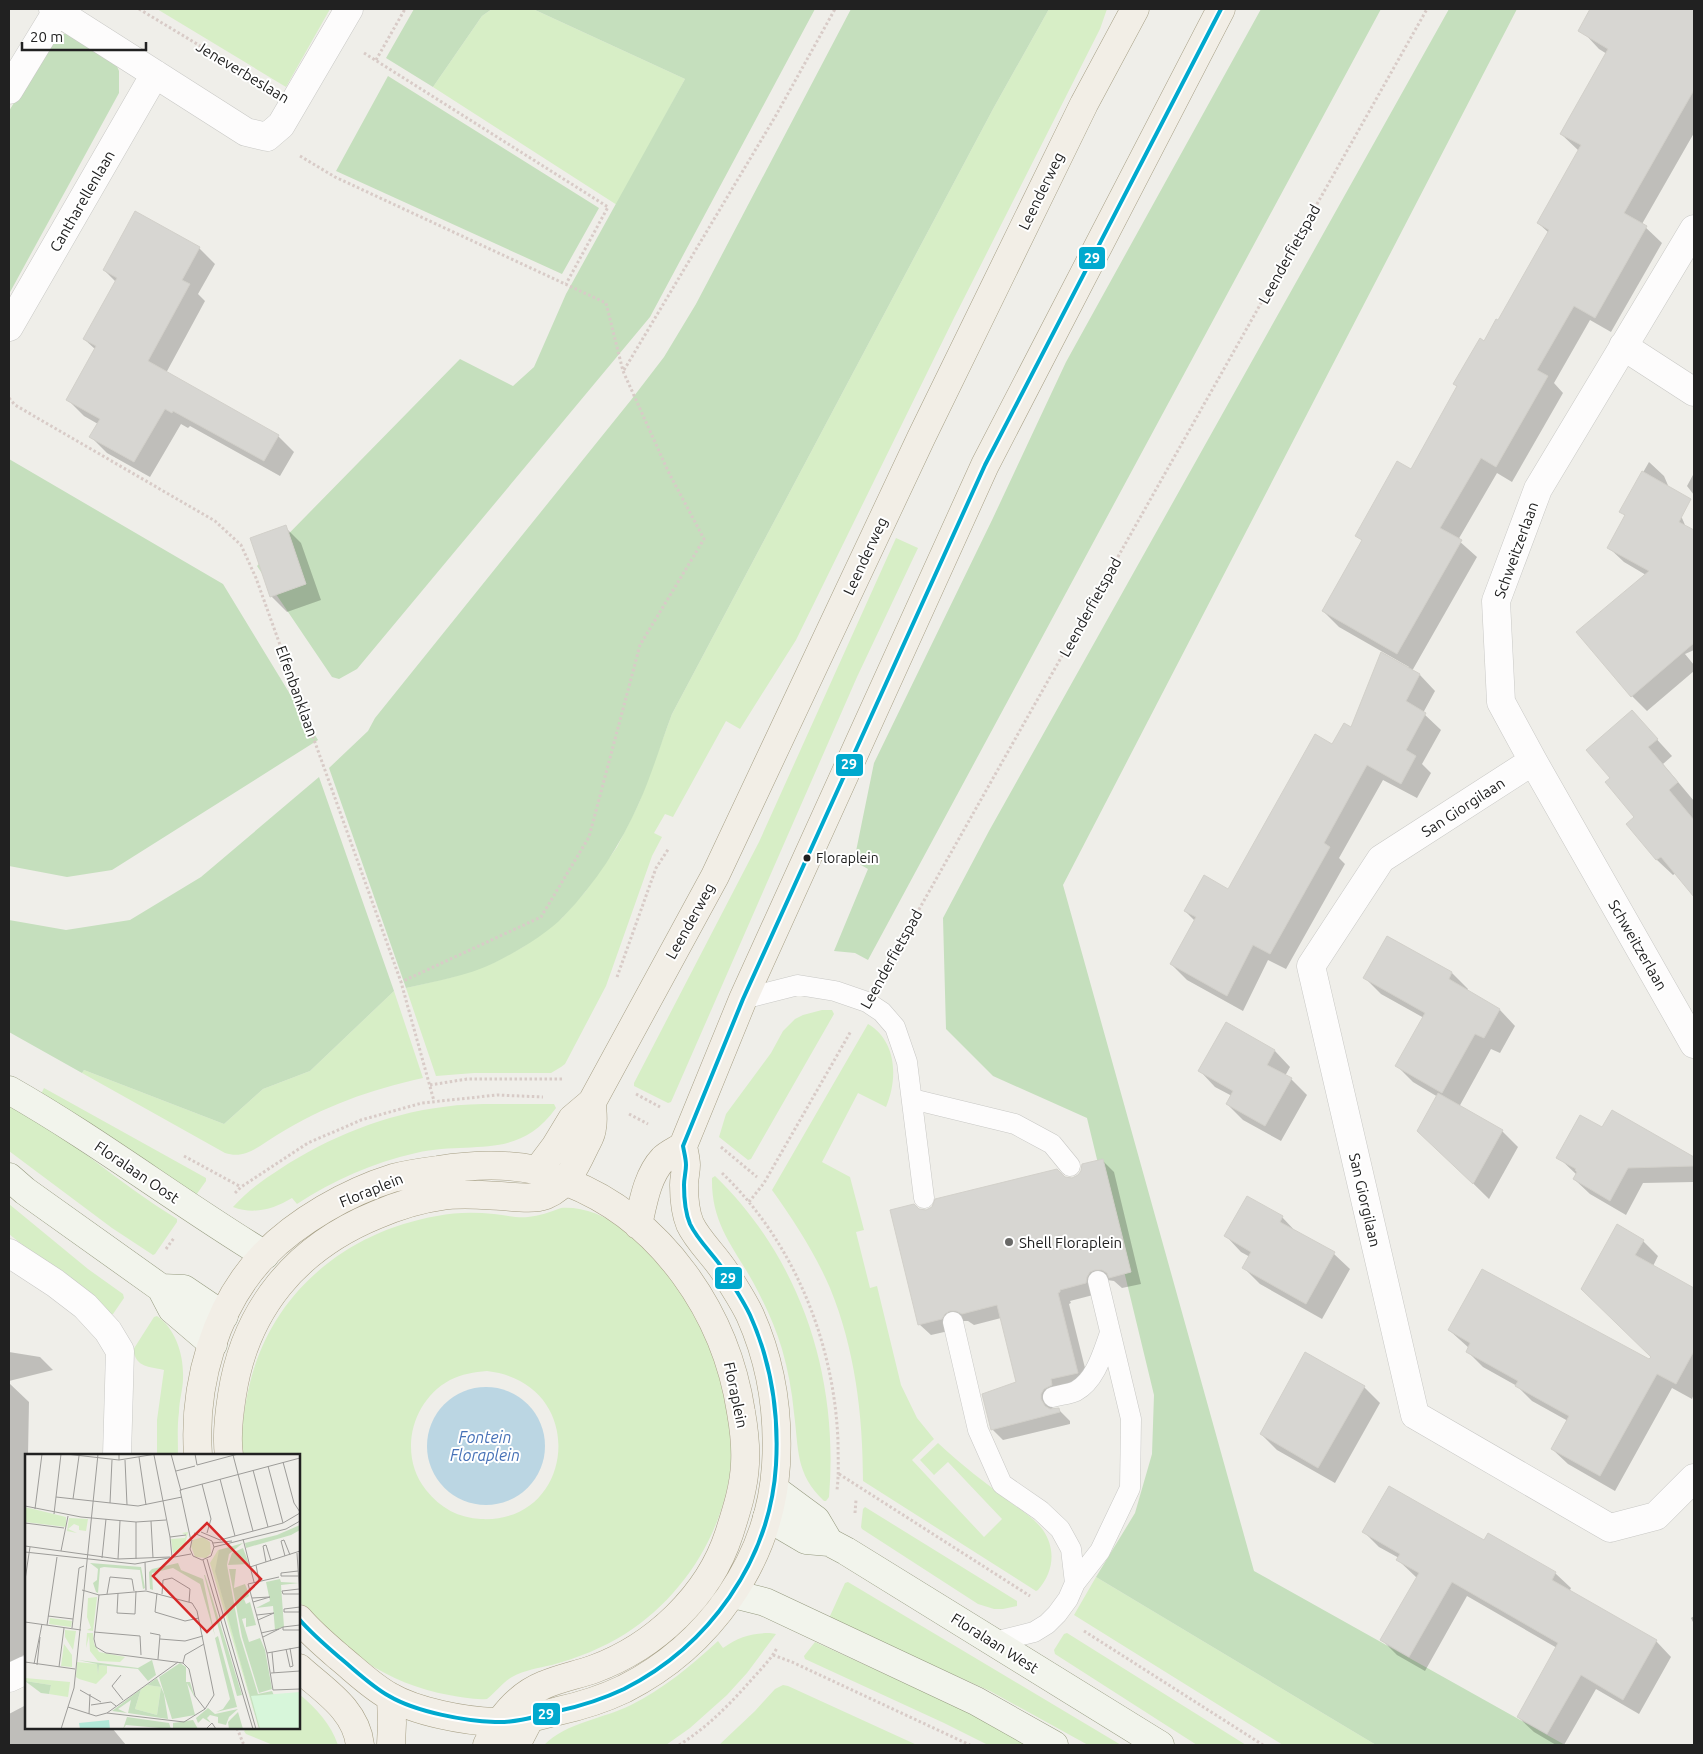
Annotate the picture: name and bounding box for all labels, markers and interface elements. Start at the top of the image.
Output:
scale bar [22,20,146,52]
text: 20 m [30,28,63,45]
street label: Jeneverbeslaan [194,38,292,106]
street label: Cantharellenlaan [46,147,118,255]
street label: Leenderweg [1015,149,1067,233]
street label: Leenderfietspad [1255,201,1323,307]
line badge: 29 [1078,246,1106,270]
text: 29 [1084,250,1100,266]
street label: Schweitzerlaan [1491,499,1541,601]
street label: Leenderweg [839,514,891,598]
street label: Leenderfietspad [1056,554,1124,660]
street label: Elfenbanklaan [273,643,321,739]
line badge: 29 [835,753,864,777]
text: 29 [841,756,857,772]
street label: San Giorgilaan [1418,774,1508,840]
place label: Floraplein [816,850,879,866]
marker: Floraplein [802,853,812,863]
street label: Leenderweg [662,880,718,962]
street label: Schweitzerlaan [1605,897,1671,993]
street label: Leenderfietspad [857,906,925,1012]
street label: Floralaan Oost [92,1138,183,1207]
street label: San Giorgilaan [1346,1151,1384,1249]
street label: Floraplein [337,1170,405,1210]
place label: Shell Floraplein [1019,1234,1122,1251]
marker: Shell Floraplein [1003,1236,1015,1248]
line badge: 29 [714,1266,743,1290]
text: 29 [720,1270,736,1286]
street label: Floraplein [721,1360,751,1430]
water label: Fontein Floraplein [450,1428,520,1464]
inset map [25,1454,300,1729]
street label: Floralaan West [948,1609,1042,1677]
line badge: 29 [532,1702,561,1726]
text: 29 [538,1706,554,1722]

